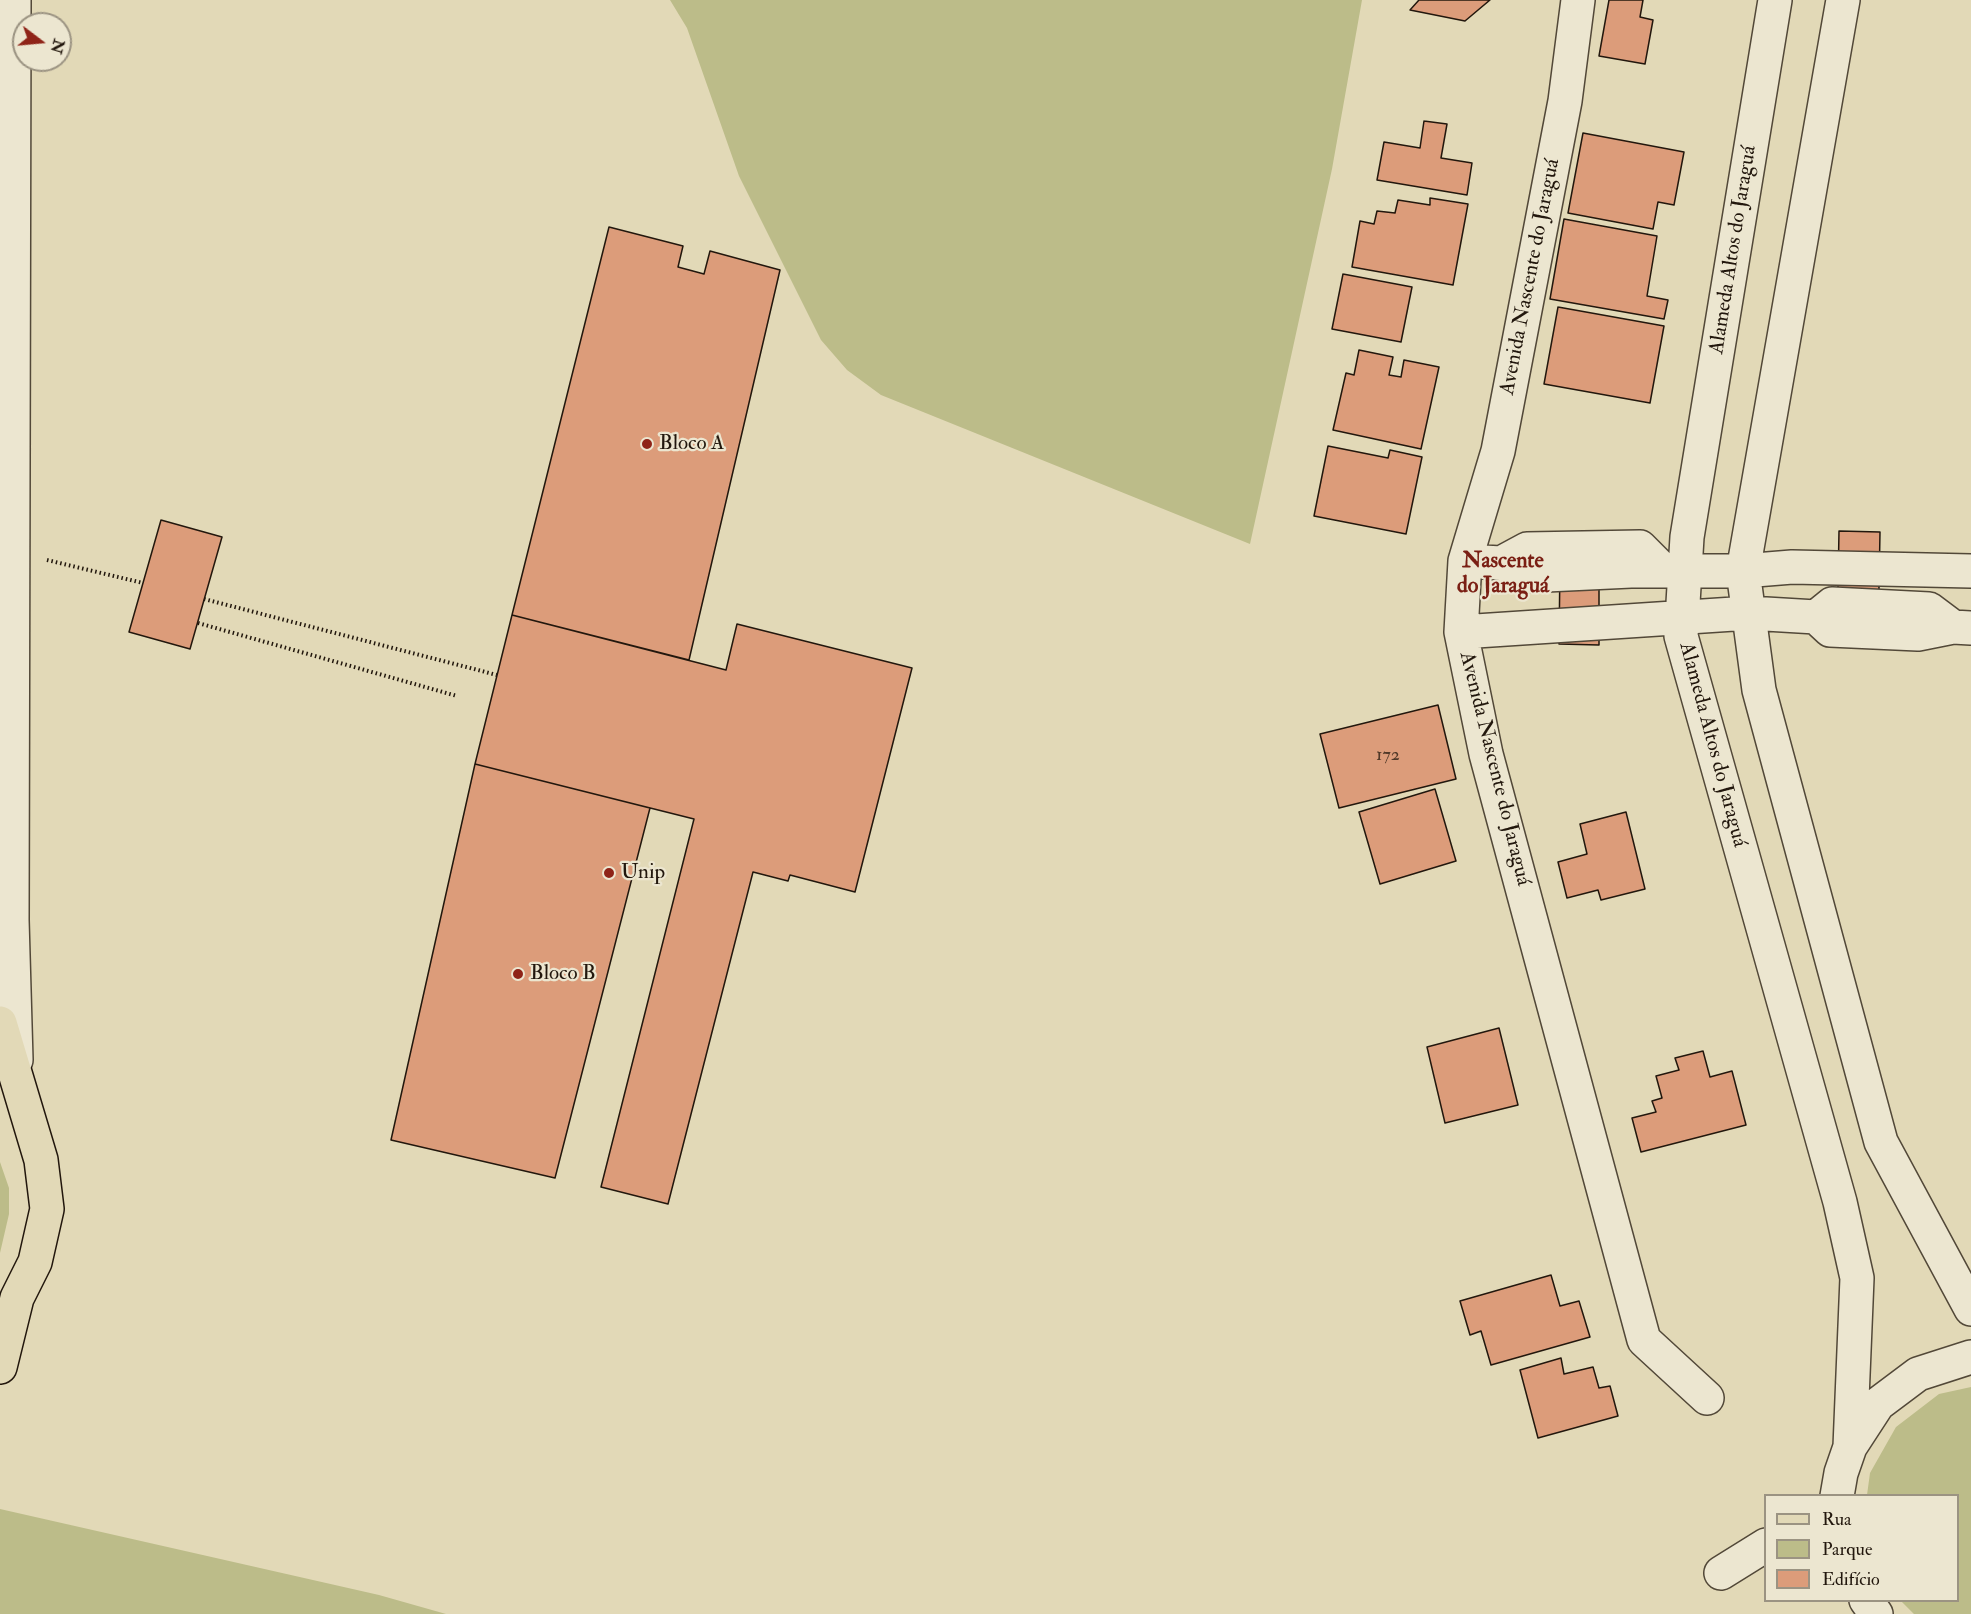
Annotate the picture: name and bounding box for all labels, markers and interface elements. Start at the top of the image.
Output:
north arrow [12,12,72,72]
text: N [46,37,69,56]
street label: Alameda Altos do Jaraguá [1705,144,1763,356]
street label: Avenida Nascente do Jaraguá [1496,157,1566,397]
place label: Bloco A [659,431,724,457]
marker: Bloco A [640,437,654,451]
district label: Nascente do Jaraguá [1457,549,1549,600]
street label: Alameda Altos do Jaraguá [1673,640,1751,850]
street label: Avenida Nascente do Jaraguá [1453,649,1535,889]
house number: 172 [1376,745,1400,767]
place label: Unip [621,860,665,886]
marker: Unip [602,866,616,880]
place label: Bloco B [530,961,596,987]
marker: Bloco B [511,967,525,981]
legend [1764,1494,1959,1602]
text: Rua [1822,1508,1851,1531]
text: Parque [1822,1538,1872,1561]
text: Edifício [1822,1568,1880,1591]

